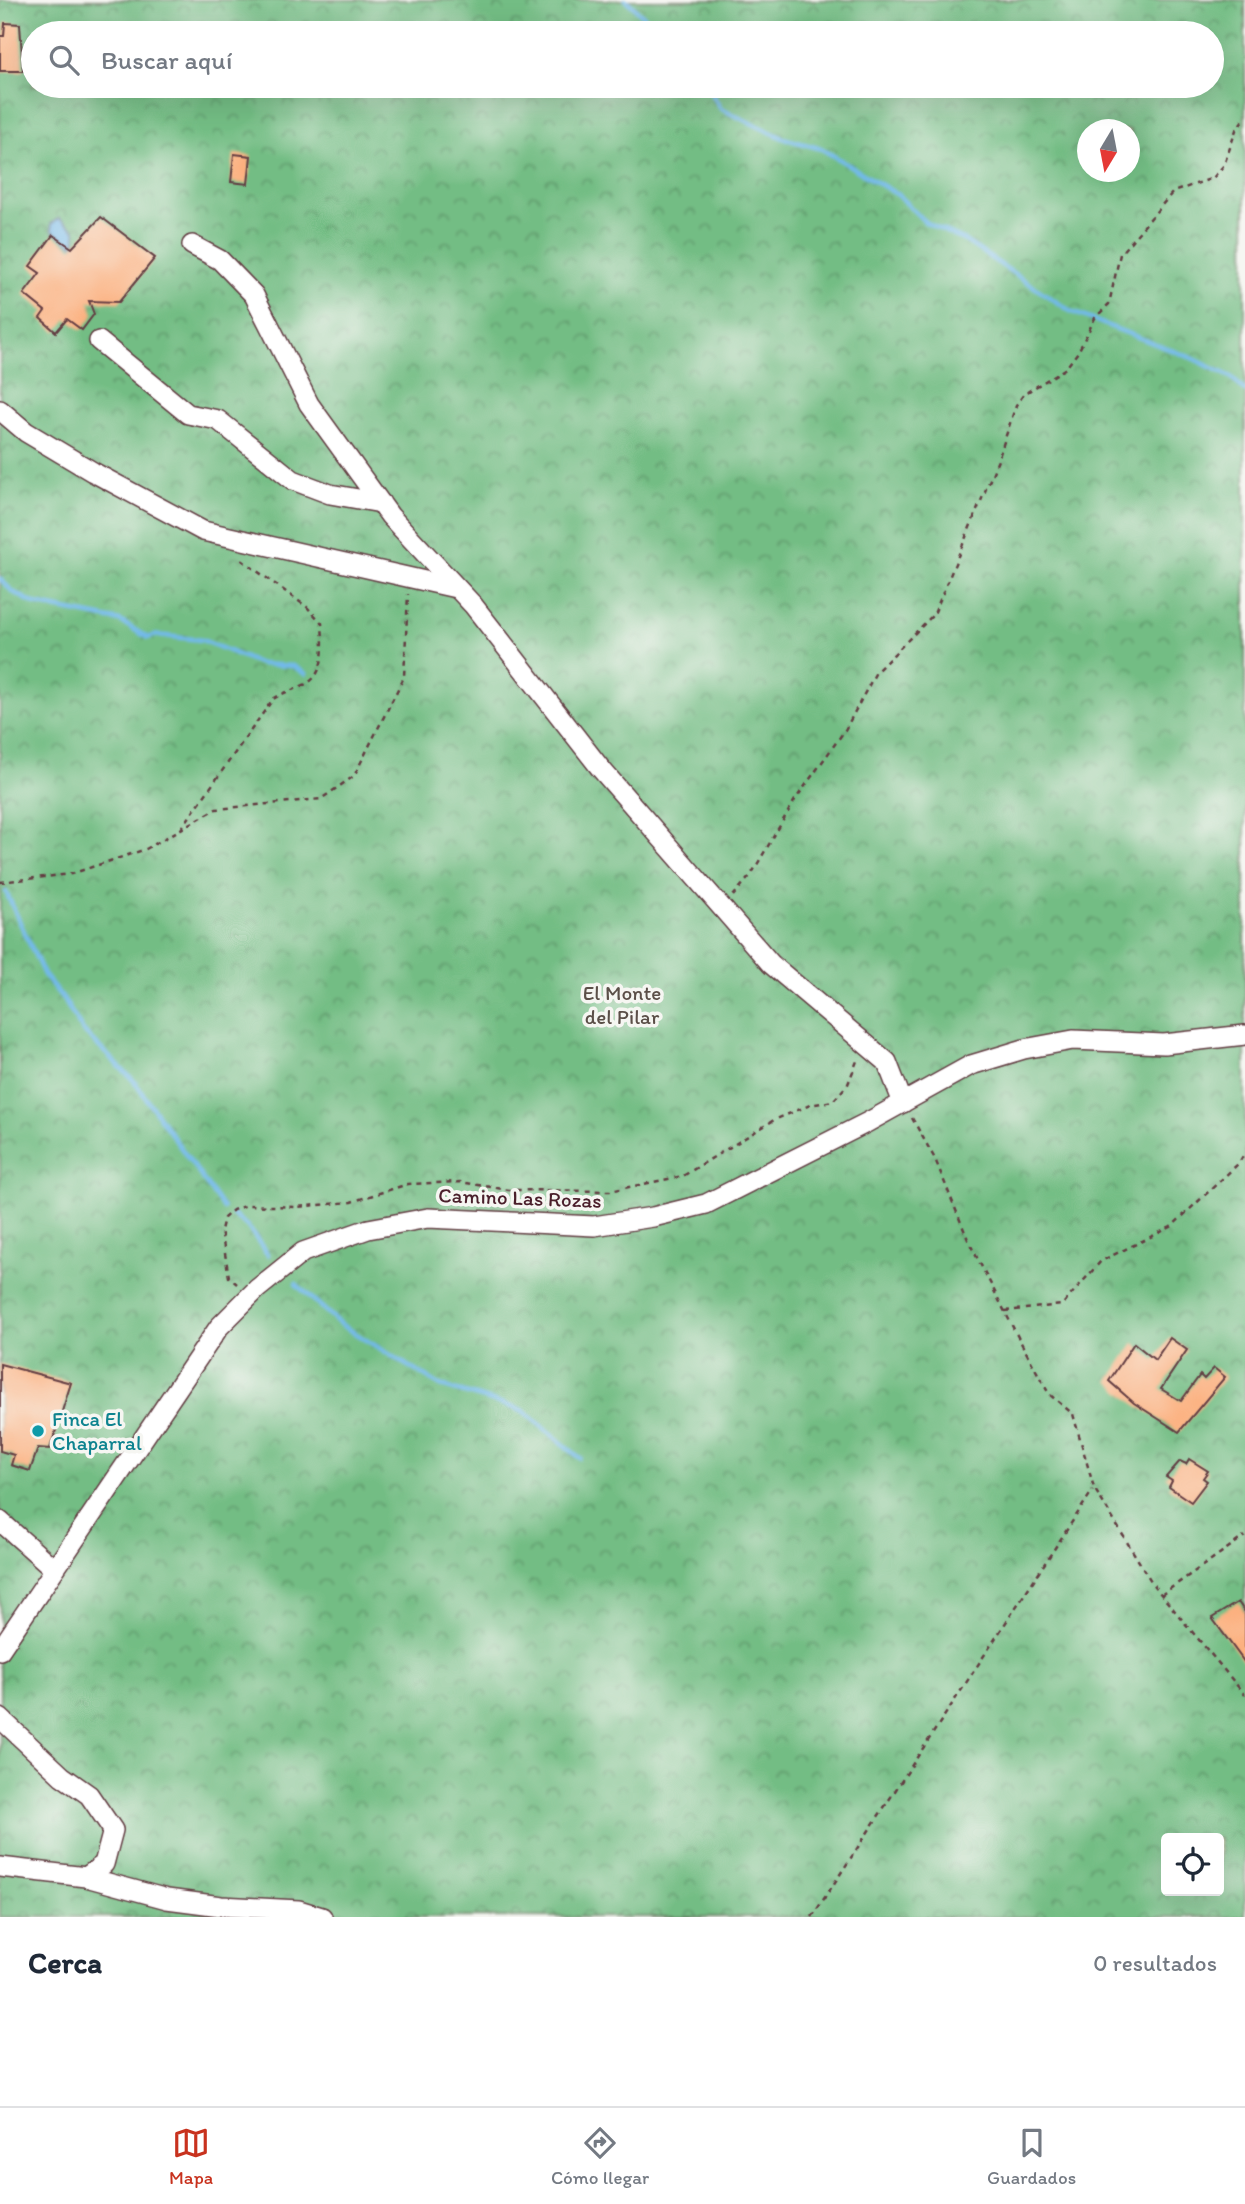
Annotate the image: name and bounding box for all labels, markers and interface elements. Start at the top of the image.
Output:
search box [21,21,1224,98]
icon: search [45,41,83,79]
text: Buscar aquí [101,44,232,76]
north arrow [1077,119,1140,182]
park label: El Monte del Pilar [583,980,661,1029]
street label: Camino Las Rozas [438,1182,602,1213]
place label: Finca El Chaparral [52,1406,142,1455]
marker: Finca El Chaparral [30,1423,46,1439]
map controls [1161,1833,1224,1896]
button: locate [1161,1833,1224,1896]
text: Cerca [28,1944,102,1981]
text: 0 resultados [1093,1949,1217,1977]
tab: Mapa [169,2124,213,2189]
tab: Cómo llegar [551,2124,649,2189]
tab: Guardados [987,2124,1076,2189]

